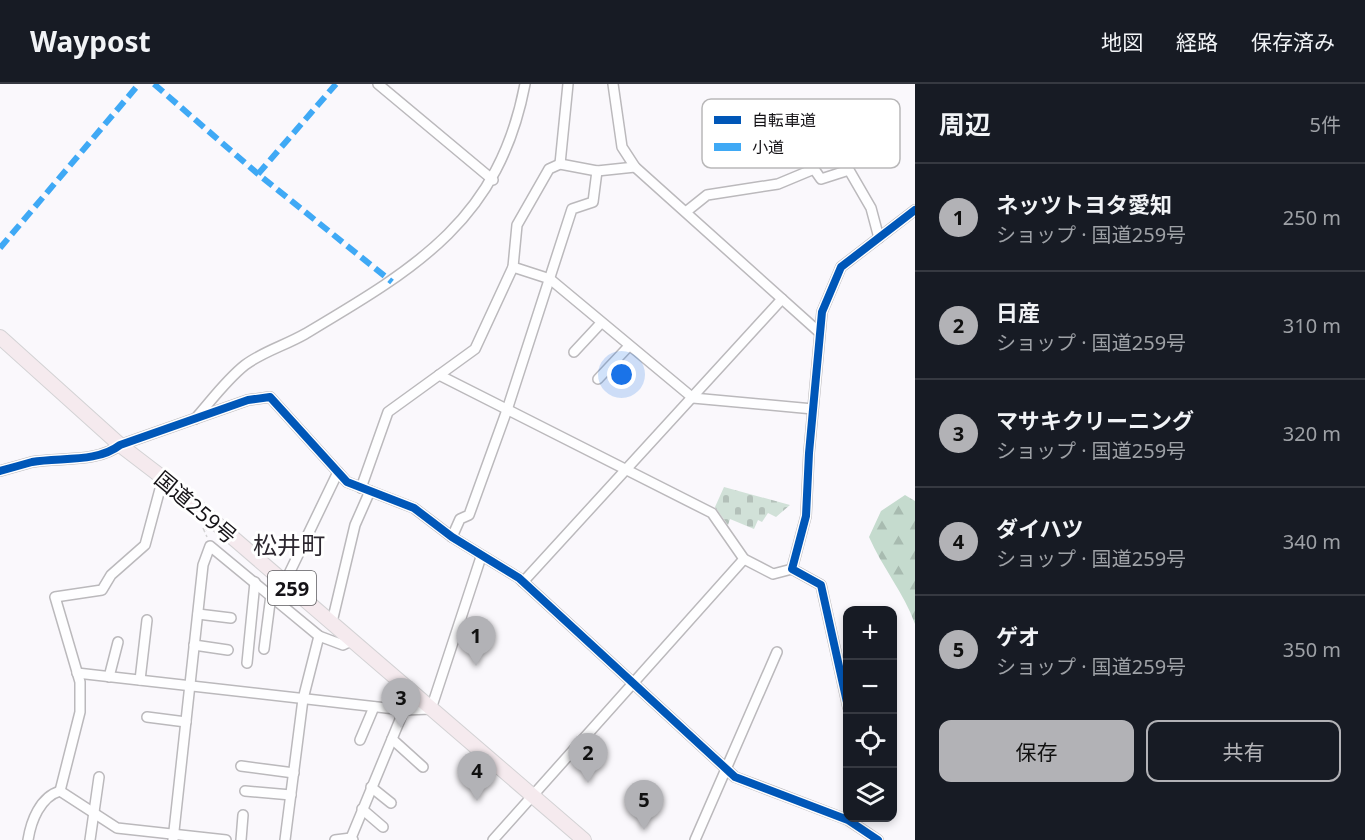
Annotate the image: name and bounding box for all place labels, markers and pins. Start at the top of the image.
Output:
pin: 1 [456,616,496,666]
pin: 3 [382,678,420,728]
pin: 2 [568,734,608,783]
pin: 4 [458,752,496,801]
pin: 5 [624,780,664,830]

